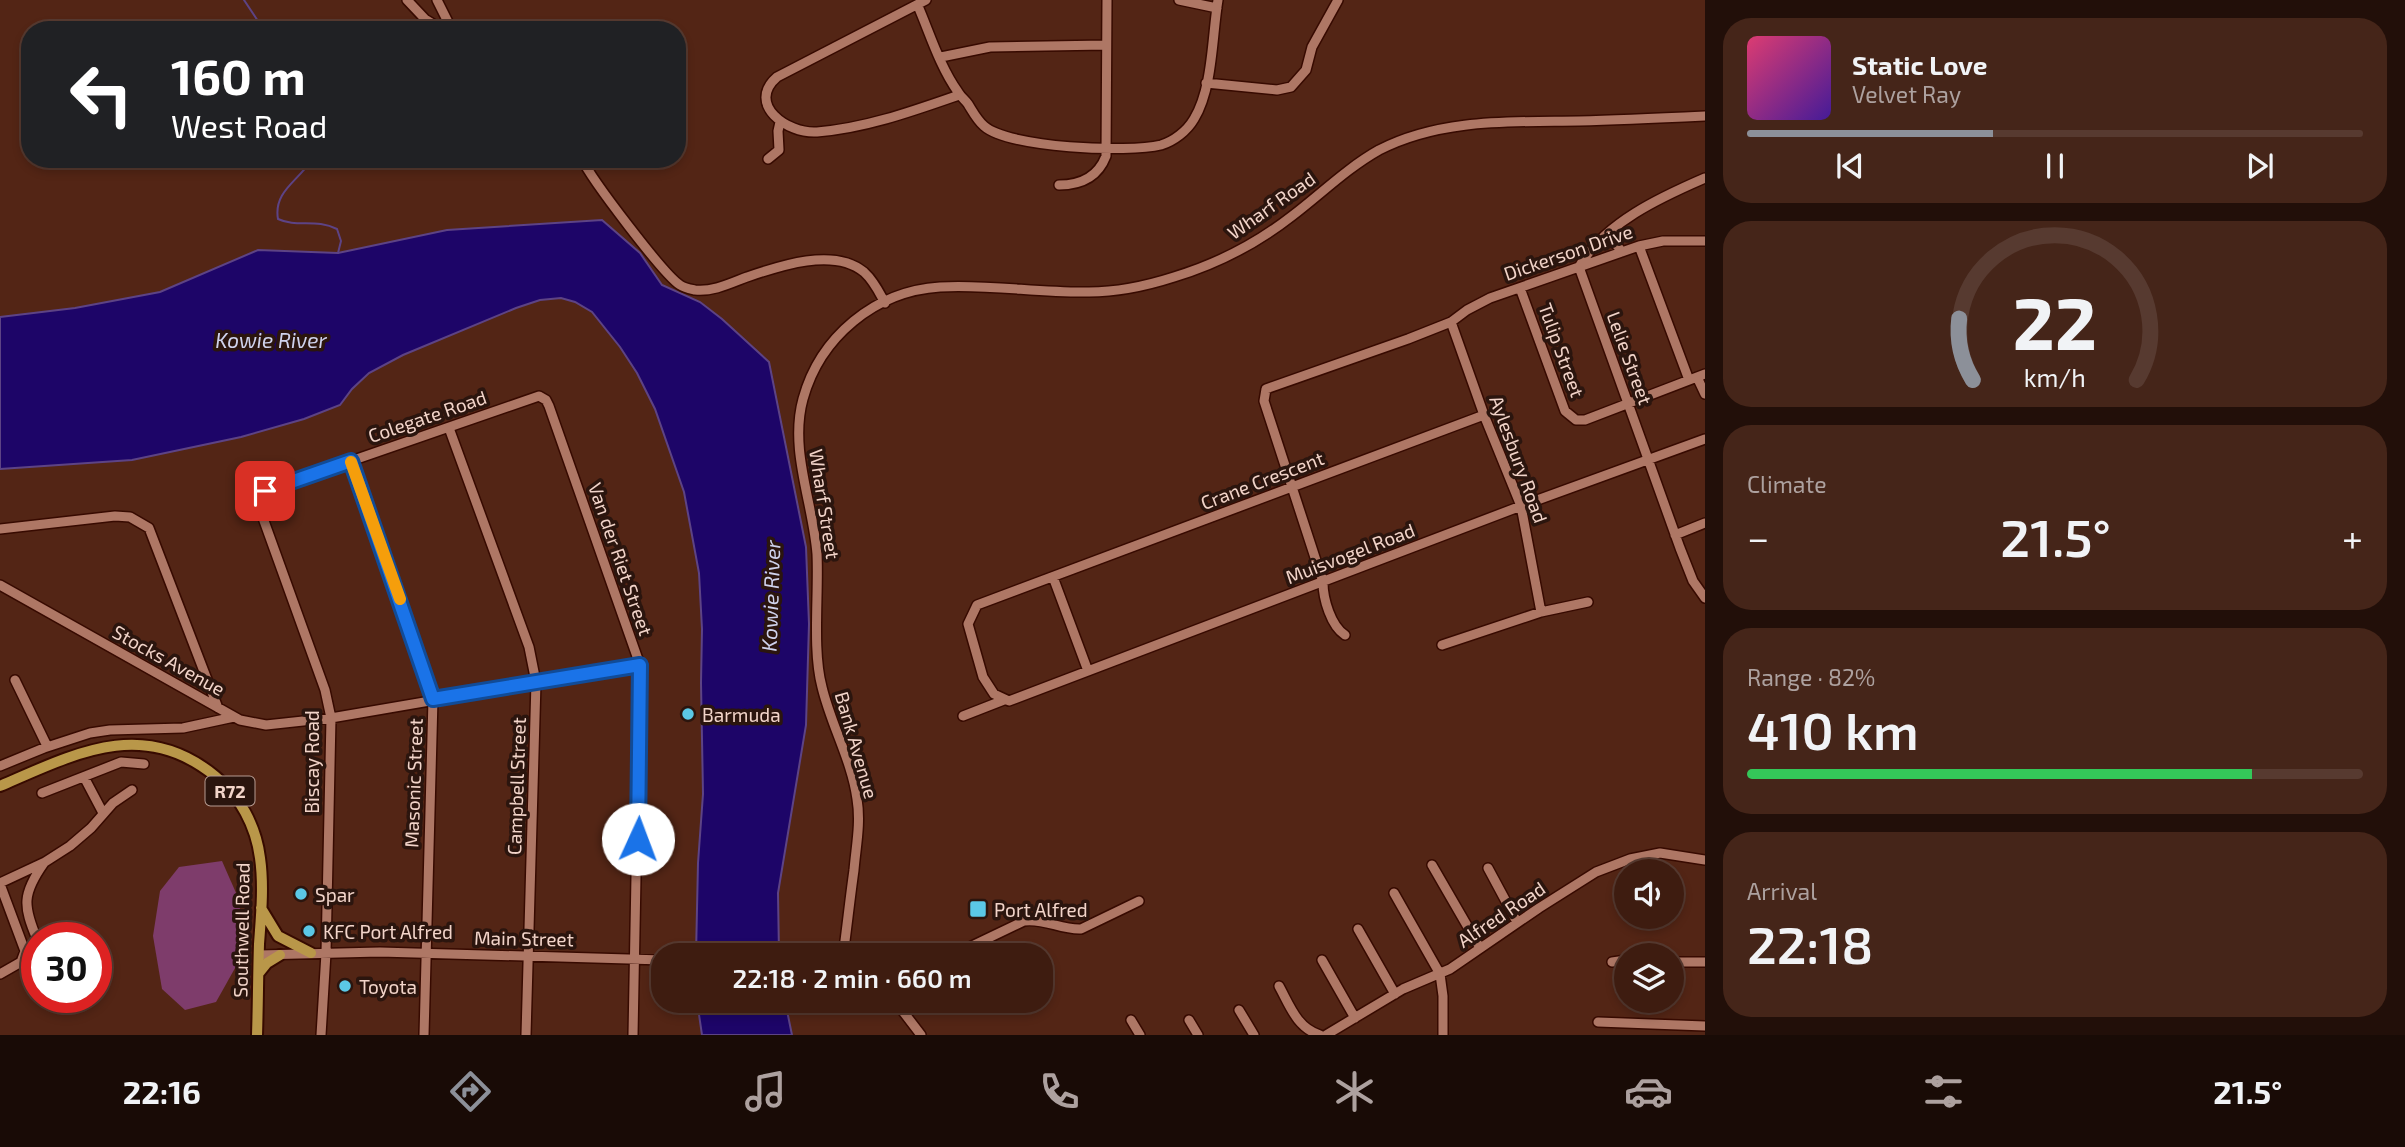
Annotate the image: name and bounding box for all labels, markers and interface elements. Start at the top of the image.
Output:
text: 160 m [171,46,306,105]
icon: left [56,49,147,140]
text: Static Love [1852,49,1988,80]
text: Velvet Ray [1852,80,1961,108]
text: West Road [171,106,327,144]
icon: previous [1831,147,1869,185]
icon: pause [2036,147,2074,185]
icon: next [2241,147,2279,185]
street label: Wharf Road [1223,166,1319,244]
street label: Dickerson Drive [1501,219,1635,285]
text: 22 [2013,278,2097,366]
street label: Tulip Street [1534,300,1590,400]
street label: Lelie Street [1603,308,1657,408]
water label: Kowie River [215,327,327,352]
text: km/h [2024,362,2086,392]
street label: Colegate Road [365,385,489,447]
street label: Aylesbury Road [1485,392,1553,526]
street label: Crane Crescent [1197,446,1327,514]
street label: Wharf Street [805,447,845,561]
pin [235,461,295,521]
text: Climate [1747,470,1827,498]
icon: arrive [246,472,284,510]
street label: Van der Riet Street [584,480,658,638]
text: 21.5° [2000,505,2111,567]
text: − [1747,514,1769,560]
text: + [2342,514,2363,560]
street label: Muisvogel Road [1282,518,1418,588]
water label: Kowie River [756,539,784,652]
street label: Stocks Avenue [109,620,229,700]
text: Range · 82% [1747,663,1875,691]
street label: Bank Avenue [831,689,883,801]
text: 410 km [1747,698,1919,760]
place label: Barmuda [702,703,781,726]
marker: Barmuda [680,706,696,722]
street label: Biscay Road [300,710,323,814]
street label: Campbell Street [502,717,530,855]
street label: Masonic Street [399,718,427,848]
road number: R72 [205,776,254,806]
position arrow [601,802,675,876]
map controls [1614,859,1684,1013]
button: sound [1614,859,1684,929]
street label: Southwell Road [228,862,254,998]
street label: Alfred Road [1453,876,1549,952]
text: Arrival [1747,877,1817,905]
place label: Spar [315,883,355,906]
marker: Spar [293,886,309,902]
place label: Port Alfred [994,898,1088,921]
marker: Port Alfred [968,899,988,919]
text: 22:18 [1747,912,1873,974]
place label: KFC Port Alfred [323,920,453,943]
speed limit sign: 30 [21,922,112,1013]
marker: KFC Port Alfred [301,923,317,939]
street label: Main Street [474,926,574,950]
button: layers [1614,943,1684,1013]
text: 22:18 · 2 min · 660 m [732,962,972,993]
place label: Toyota [359,975,417,998]
marker: Toyota [337,978,353,994]
icon: directions [446,1067,495,1116]
icon: music [741,1067,790,1116]
icon: phone [1035,1067,1084,1116]
icon: climate [1330,1067,1379,1116]
icon: car [1624,1067,1673,1116]
icon: filters [1919,1067,1968,1116]
text: 22:16 [123,1072,201,1110]
text: 21.5° [2213,1072,2282,1110]

